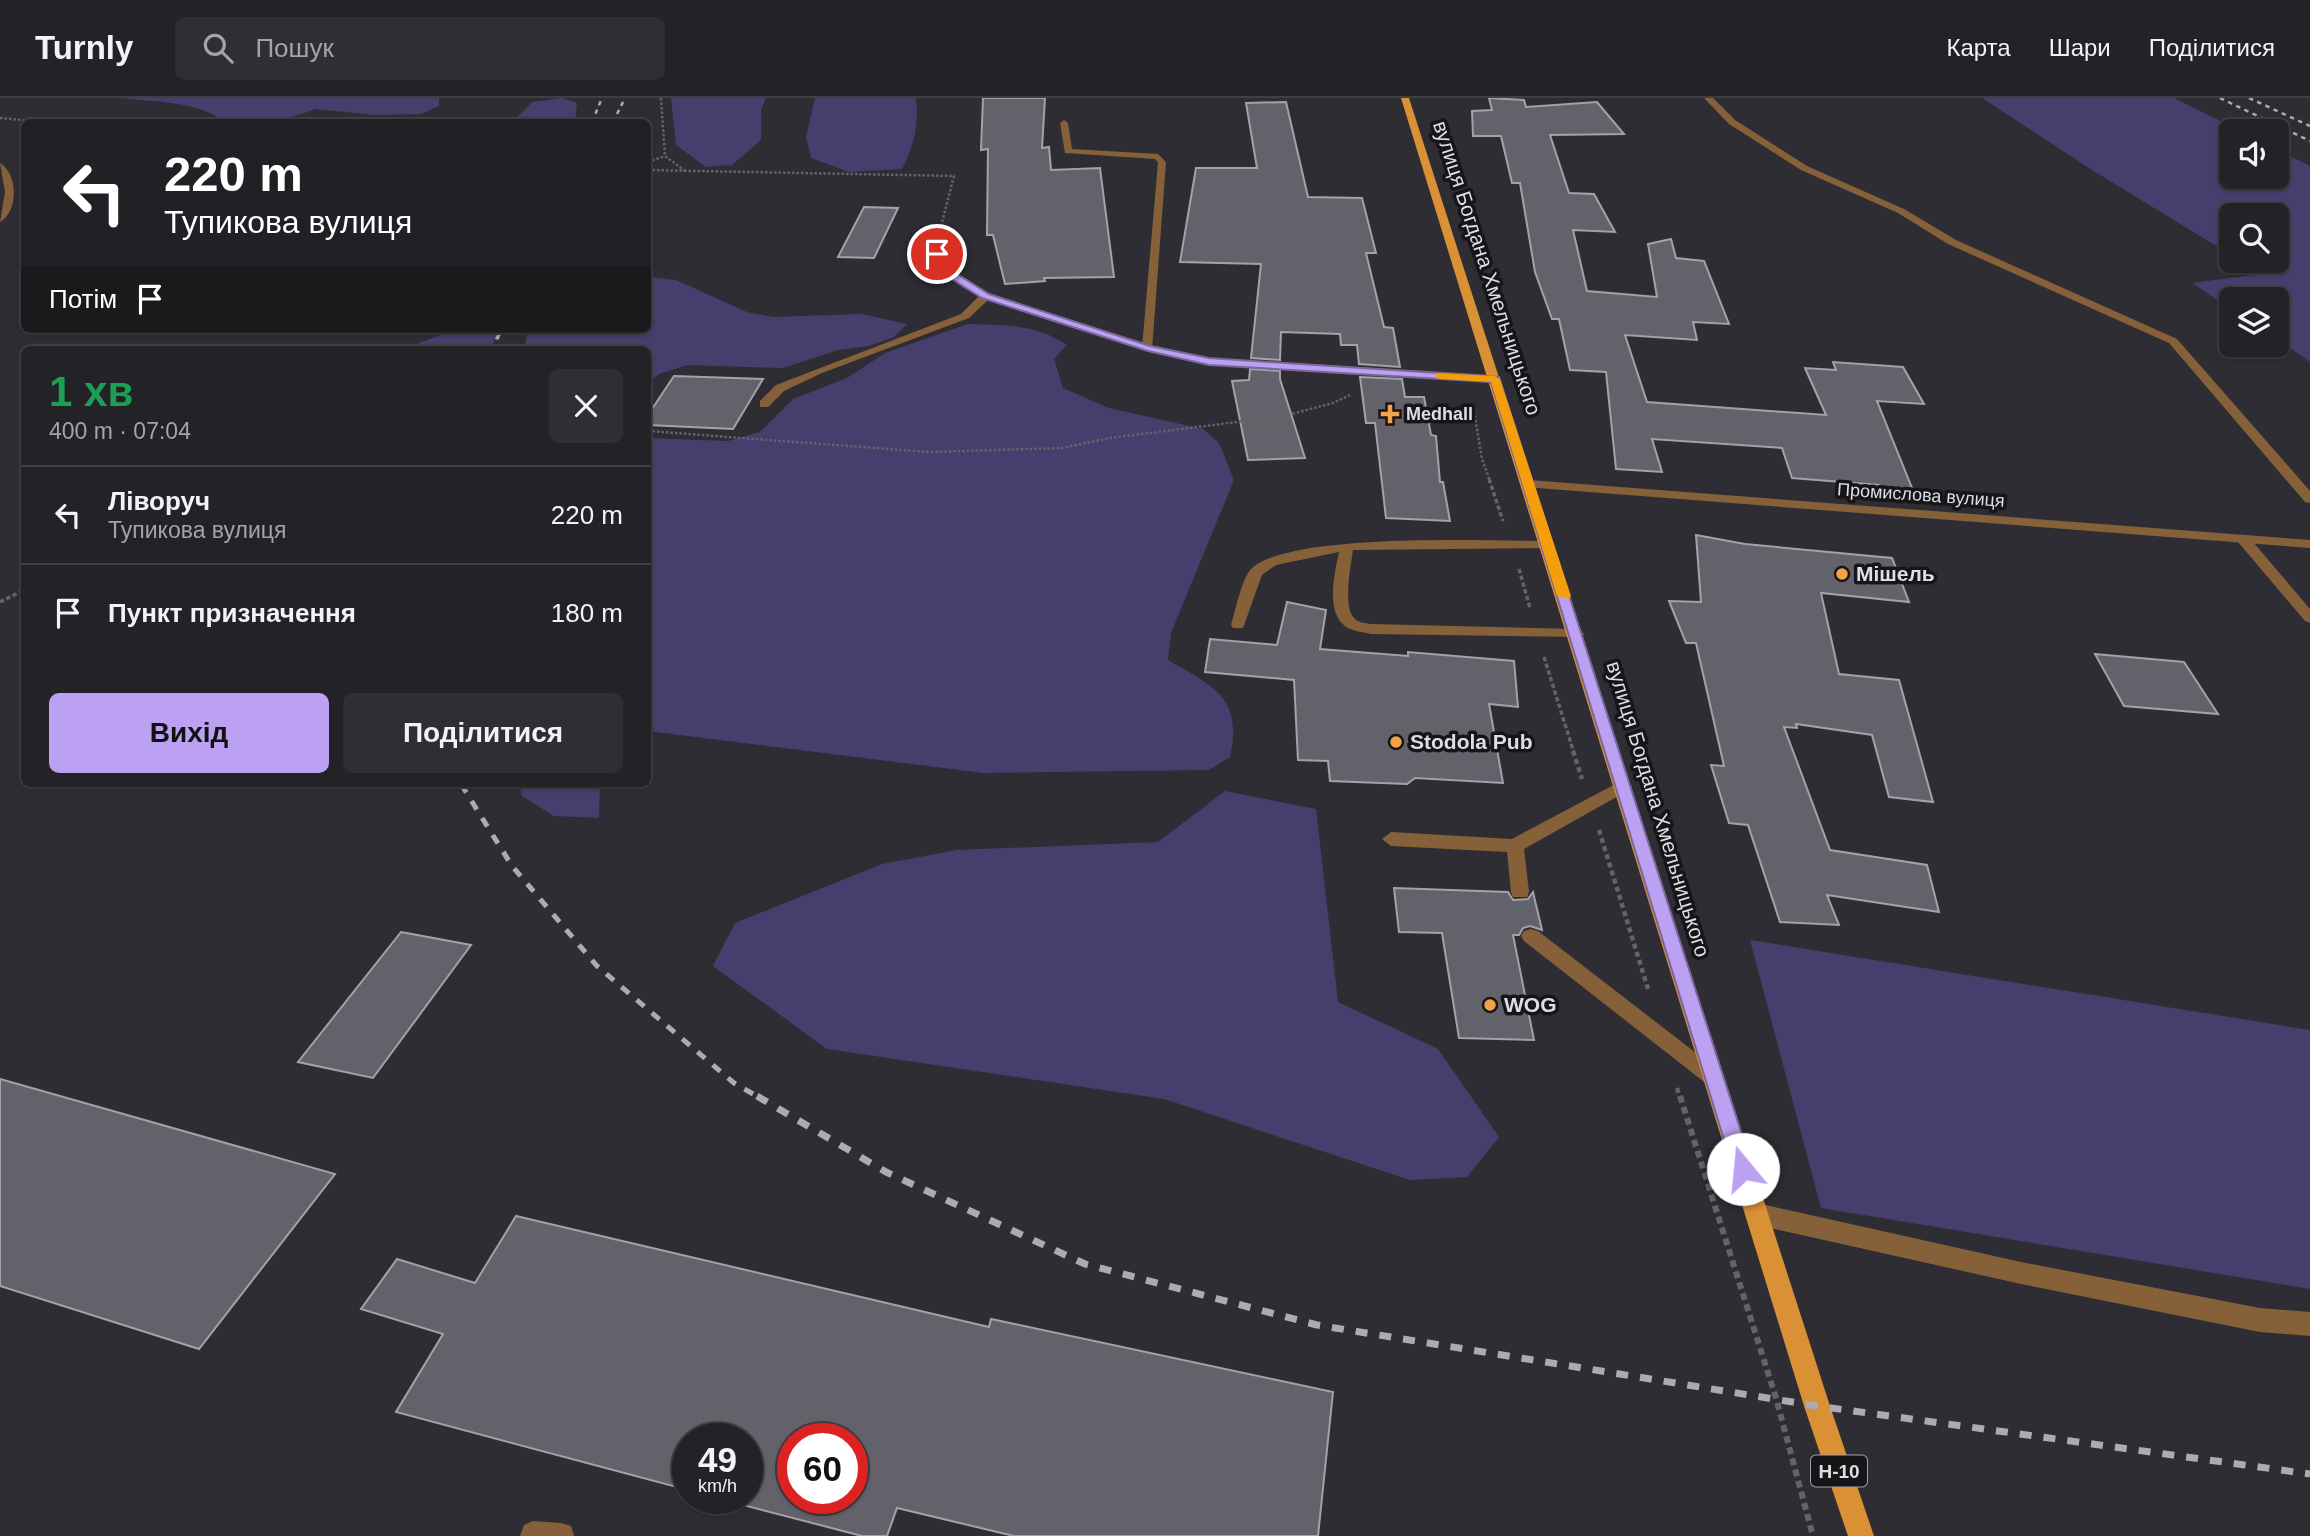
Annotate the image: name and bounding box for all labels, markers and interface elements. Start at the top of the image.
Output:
search box [175,17,665,80]
text: Turnly [35,29,133,66]
icon: search [199,29,237,67]
text: Пошук [255,33,334,63]
text: Карта [1946,34,2011,61]
text: Шари [2049,34,2111,61]
text: Поділитися [2149,34,2275,61]
street label: вулиця Богдана Хмельницького [1429,118,1546,418]
map controls [2219,119,2289,357]
button: sound [2219,119,2289,189]
icon: left [49,147,140,238]
text: 220 m [164,147,303,201]
button: search [2219,203,2289,273]
text: Тупикова вулиця [164,204,412,240]
pin [907,224,967,284]
icon: arrive [918,235,956,273]
icon: arrive [131,280,169,318]
text: Потім [49,284,117,314]
button: layers [2219,287,2289,357]
text: 1 хв [49,368,133,415]
button: close [549,369,623,443]
marker: Medhall [1380,404,1400,424]
place label: Medhall [1406,404,1473,424]
text: 400 m · 07:04 [49,418,191,444]
street label: Промислова вулиця [1837,479,2005,511]
text: Ліворуч [108,486,210,516]
icon: left [49,496,87,534]
text: 220 m [551,500,623,530]
text: Тупикова вулиця [108,517,286,543]
place label: Мішель [1856,562,1935,585]
marker: Мішель [1834,566,1850,582]
icon: arrive [49,594,87,632]
text: Пункт призначення [108,598,356,628]
text: 180 m [551,598,623,628]
street label: вулиця Богдана Хмельницького [1602,658,1715,960]
button: Вихід [49,693,329,773]
button: Поділитися [343,693,623,773]
place label: Stodola Pub [1410,730,1533,753]
marker: Stodola Pub [1388,734,1404,750]
place label: WOG [1504,993,1557,1016]
marker: WOG [1482,997,1498,1013]
position arrow [1706,1132,1780,1206]
speed limit sign: 60 [777,1423,868,1514]
text: 49 [698,1440,737,1479]
road number: Н-10 [1811,1456,1867,1486]
text: km/h [698,1476,737,1496]

